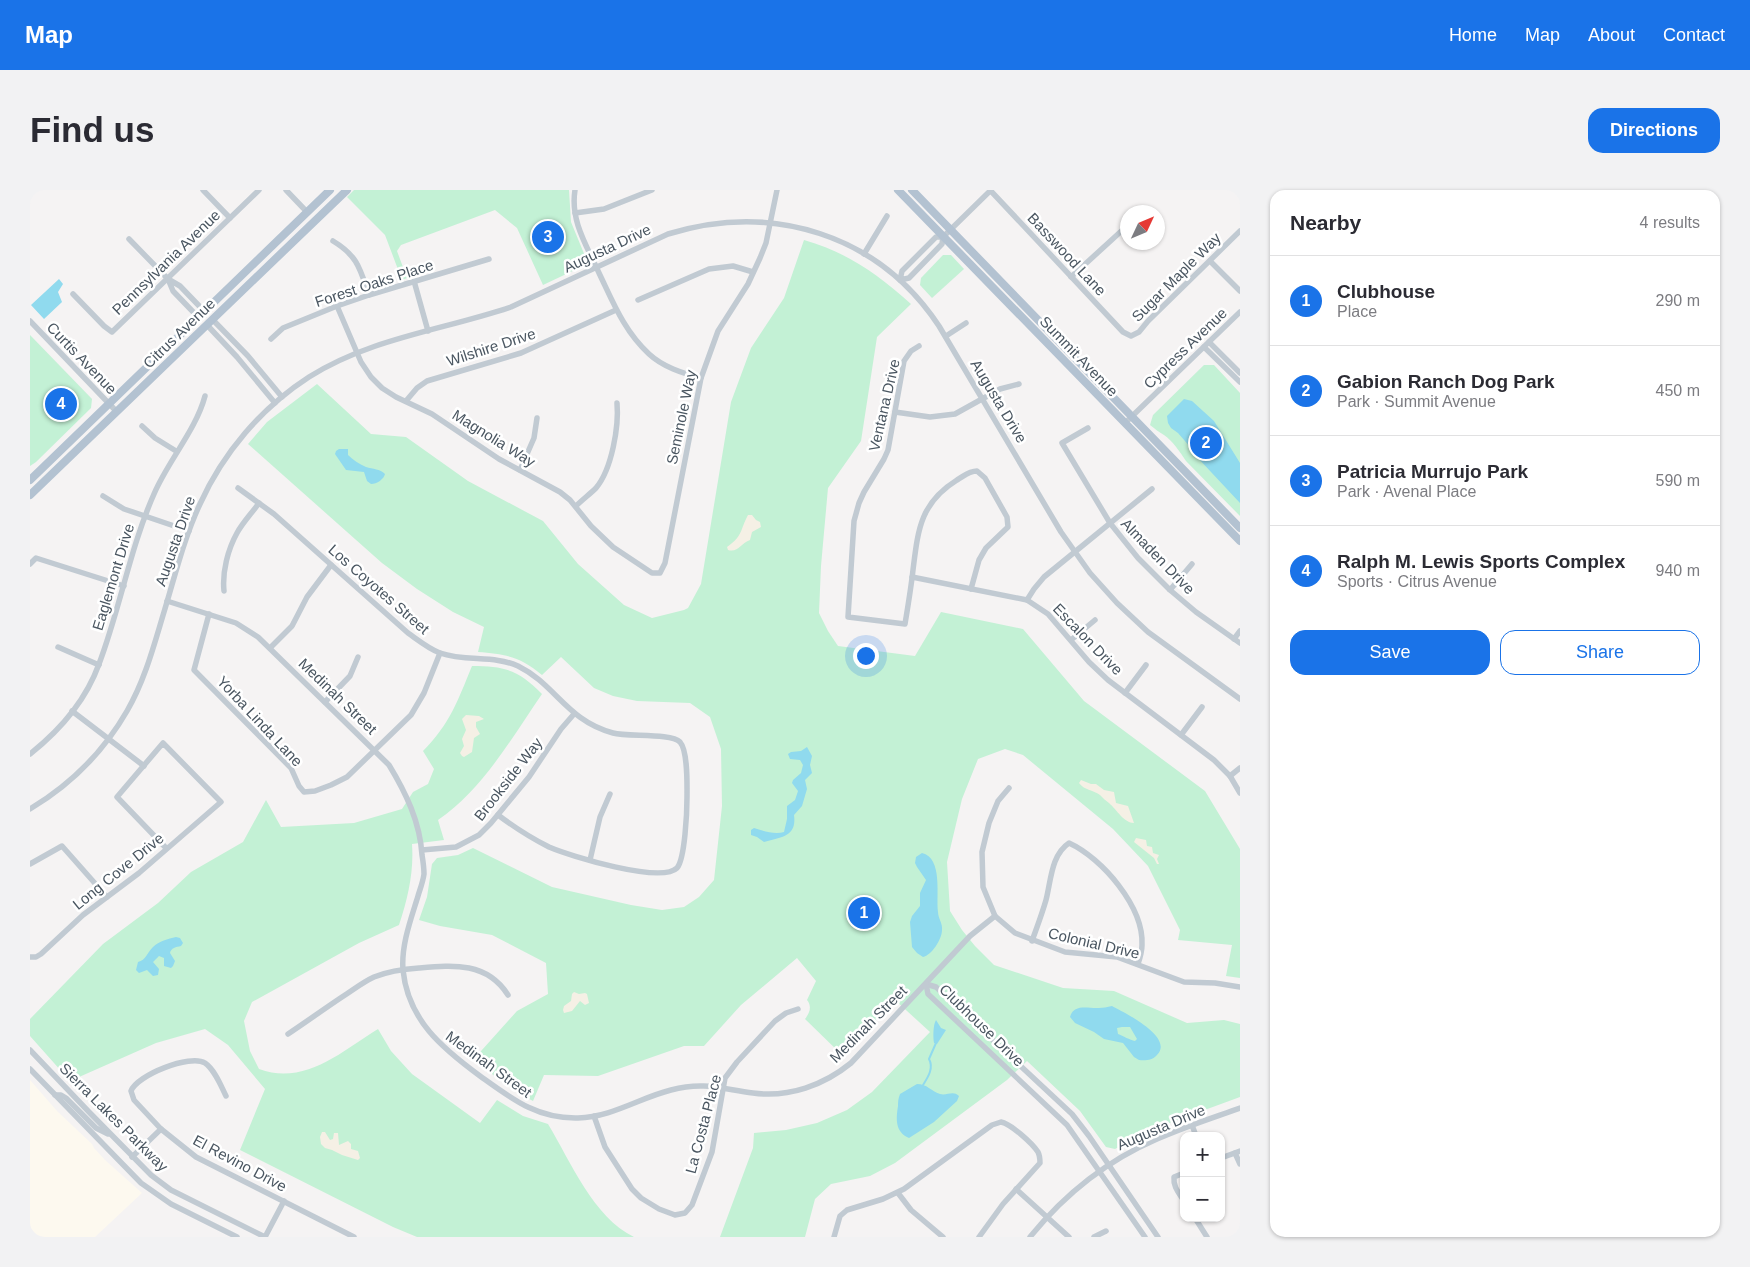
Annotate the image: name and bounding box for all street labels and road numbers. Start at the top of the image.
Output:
street label: Pennsylvania Avenue [109,206,223,318]
street label: Basswood Lane [1024,209,1110,299]
street label: Augusta Drive [561,220,653,276]
street label: Sugar Maple Way [1128,229,1224,325]
street label: Forest Oaks Place [313,256,435,310]
street label: Citrus Avenue [140,295,218,371]
street label: Cypress Avenue [1140,304,1230,392]
street label: Summit Avenue [1036,312,1122,400]
street label: Curtis Avenue [44,319,120,397]
street label: Wilshire Drive [444,325,538,369]
street label: Augusta Drive [967,356,1031,446]
street label: Ventana Drive [865,357,903,453]
street label: Seminole Way [663,368,699,466]
street label: Magnolia Way [449,406,539,471]
street label: Augusta Drive [152,494,198,588]
street label: Almaden Drive [1118,515,1198,597]
street label: Eaglemont Drive [89,521,137,633]
street label: Los Coyotes Street [325,541,433,638]
street label: Escalon Drive [1050,600,1126,678]
street label: Medinah Street [296,655,381,738]
street label: Yorba Linda Lane [214,672,306,770]
street label: Brookside Way [470,734,546,824]
street label: Long Cove Drive [69,829,167,913]
street label: Colonial Drive [1047,924,1141,962]
street label: Clubhouse Drive [936,980,1028,1070]
street label: Medinah Street [826,981,911,1066]
street label: Medinah Street [443,1027,536,1101]
street label: Sierra Lakes Parkway [56,1059,172,1175]
street label: La Costa Place [682,1073,724,1175]
street label: Augusta Drive [1114,1101,1208,1153]
street label: El Revino Drive [190,1131,290,1195]

